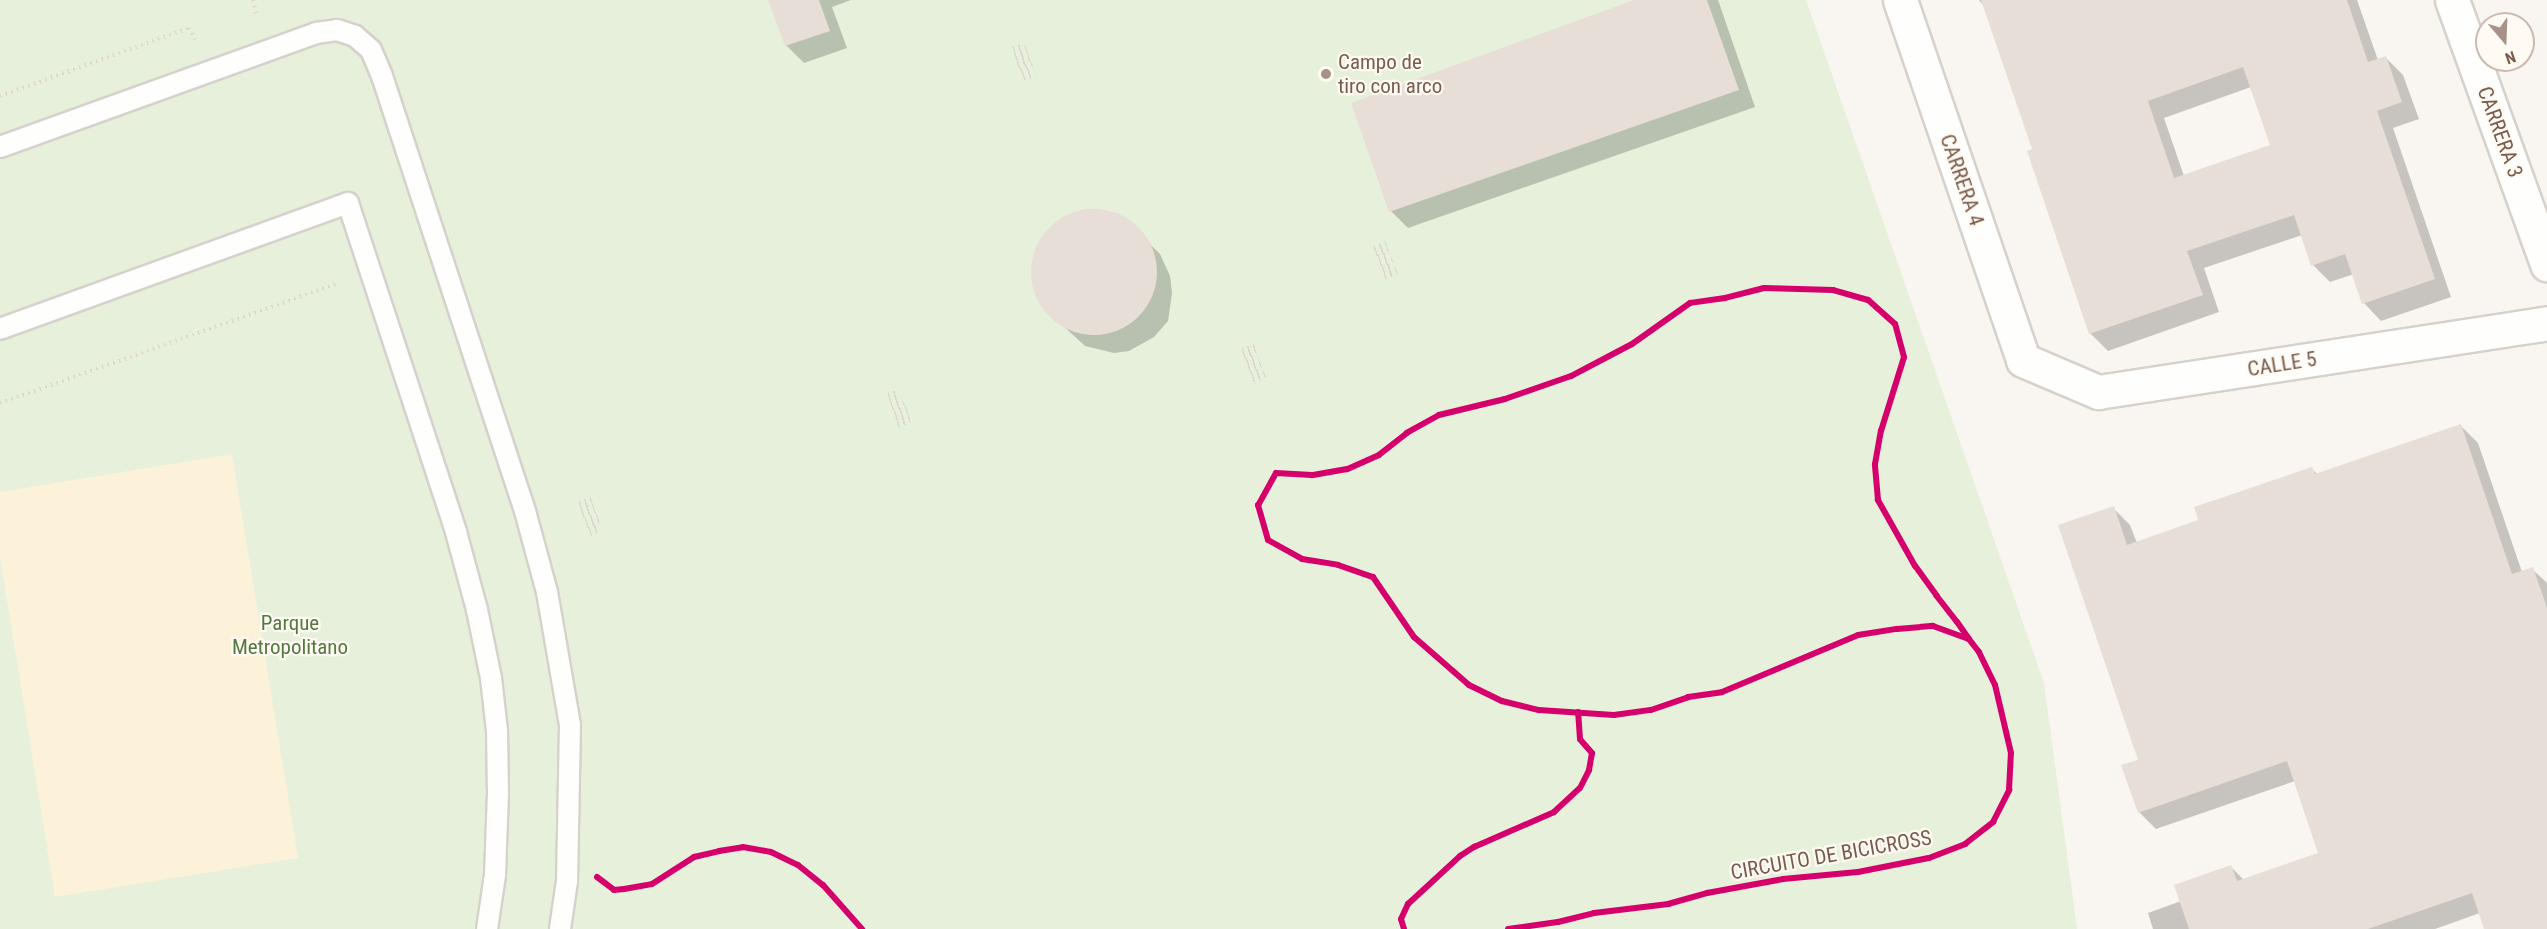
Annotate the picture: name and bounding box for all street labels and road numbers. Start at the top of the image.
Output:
street label: CARRERA 3 [2472,83,2528,181]
street label: CARRERA 4 [1935,131,1989,229]
street label: CALLE 5 [2246,346,2318,382]
street label: CIRCUITO DE BICICROSS [1729,825,1933,885]

